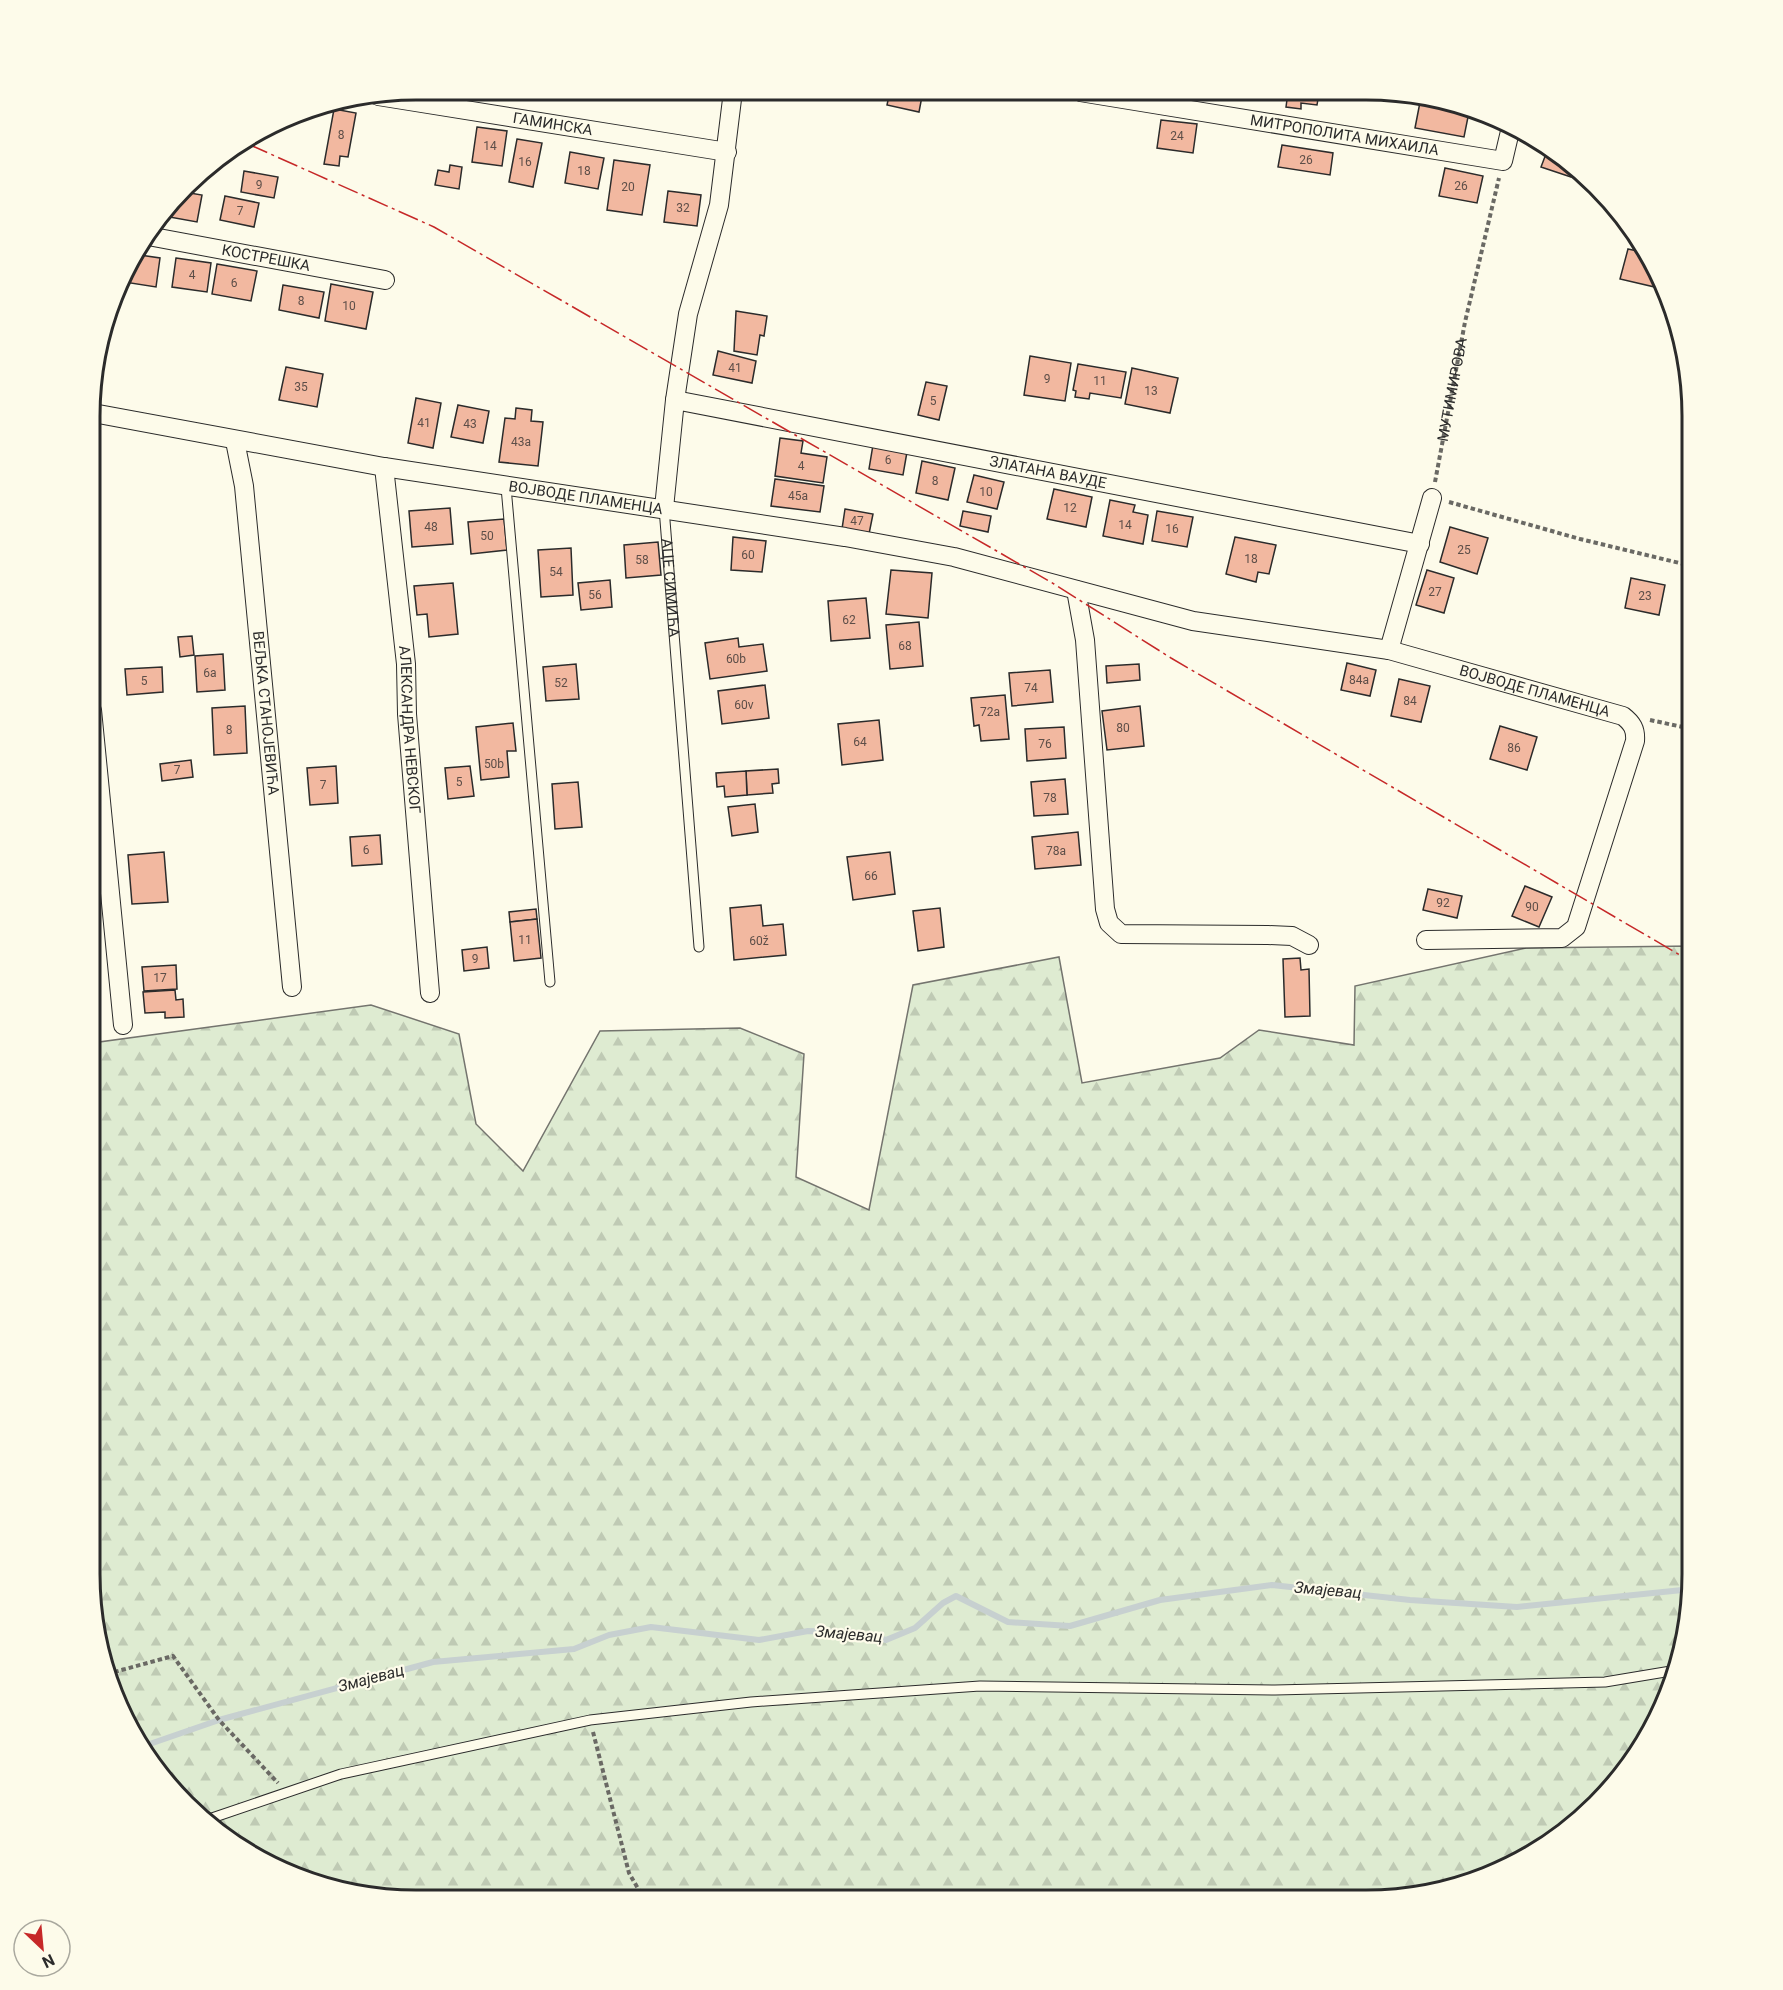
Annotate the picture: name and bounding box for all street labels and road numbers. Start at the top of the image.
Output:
street label: ГАМИНСКА [512,109,594,139]
street label: МИТРОПОЛИТА МИХАИЛА [1249,111,1440,159]
street label: КОСТРЕШКА [220,241,312,275]
street label: МУТИМИРОВА [1434,336,1471,443]
street label: ЗЛАТАНА ВАУДЕ [988,452,1109,492]
street label: ВОЈВОДЕ ПЛАМЕНЦА [508,477,664,518]
street label: АЦЕ СИМИЋА [657,538,683,638]
street label: ВЕЉКА СТАНОЈЕВИЋА [249,630,283,796]
street label: АЛЕКСАНДРА НЕВСКОГ [395,645,424,814]
street label: ВОЈВОДЕ ПЛАМЕНЦА [1457,661,1612,721]

